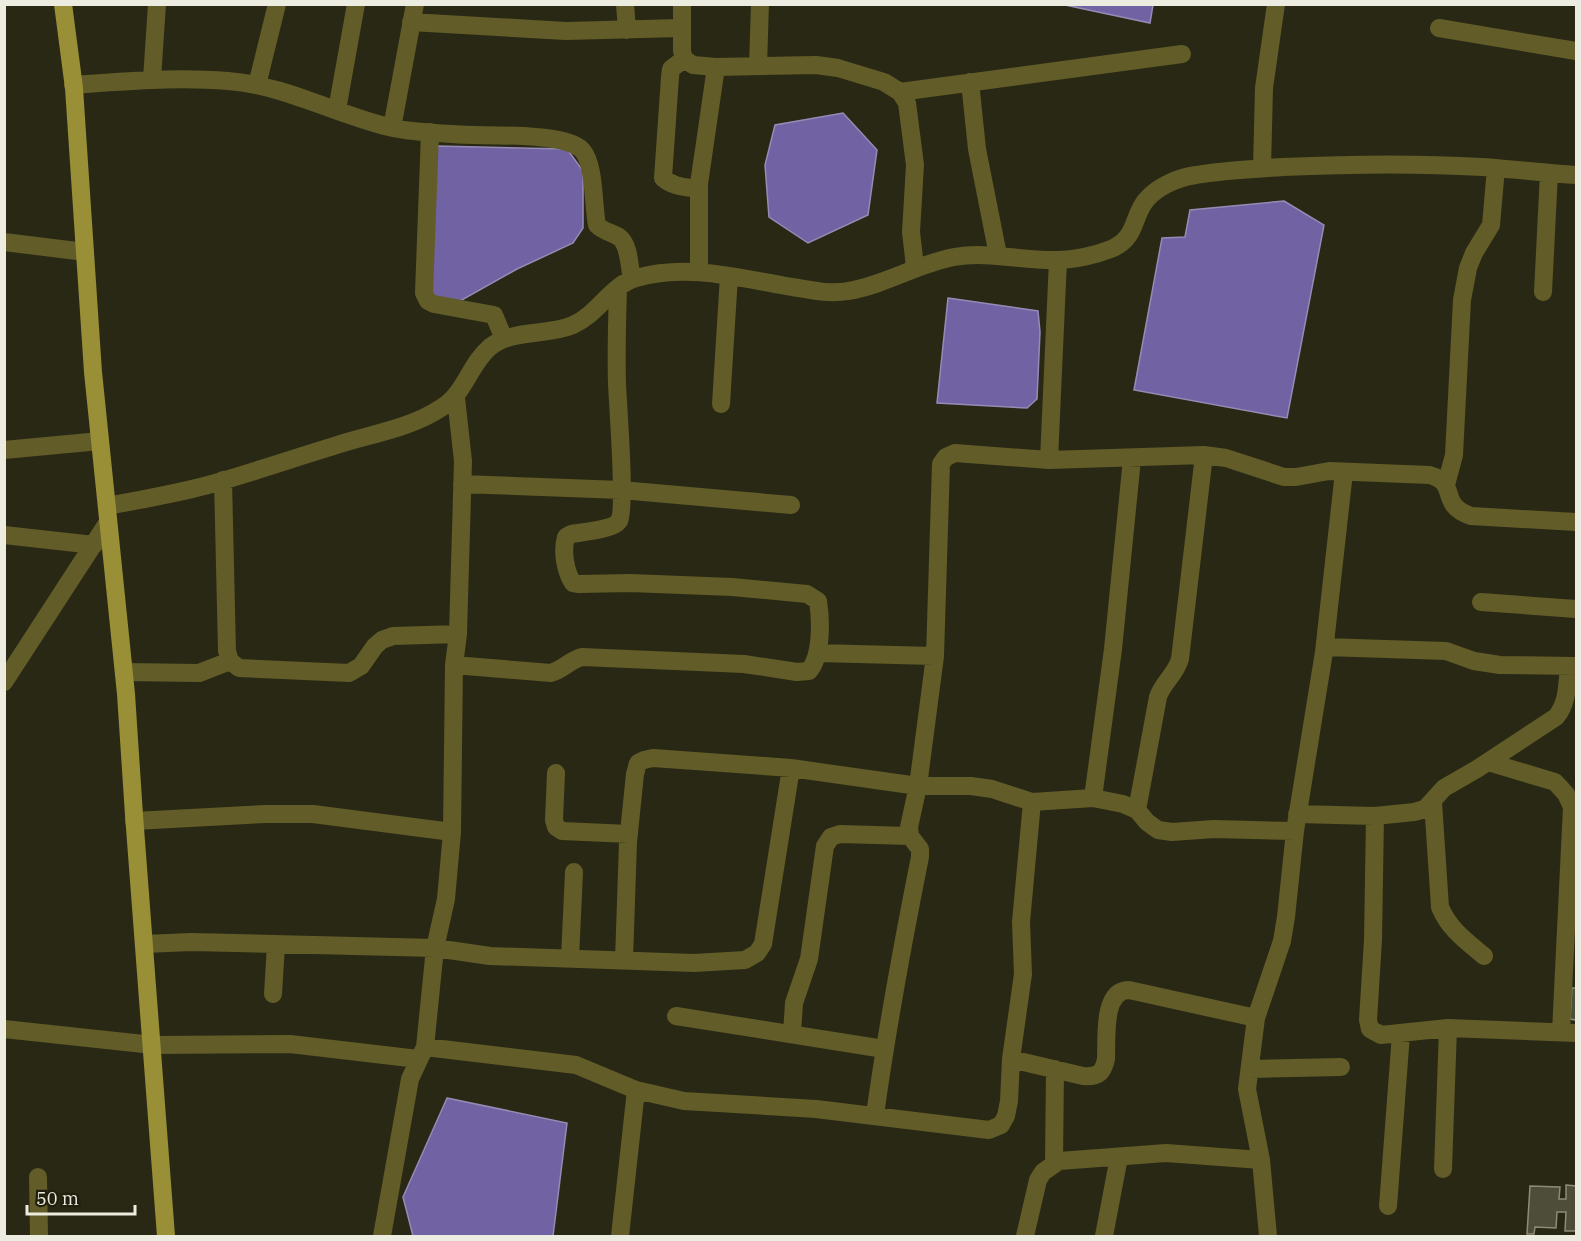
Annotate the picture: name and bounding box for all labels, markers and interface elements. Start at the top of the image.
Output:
scale bar [27,1178,135,1216]
text: 50 m [36,1187,79,1210]

